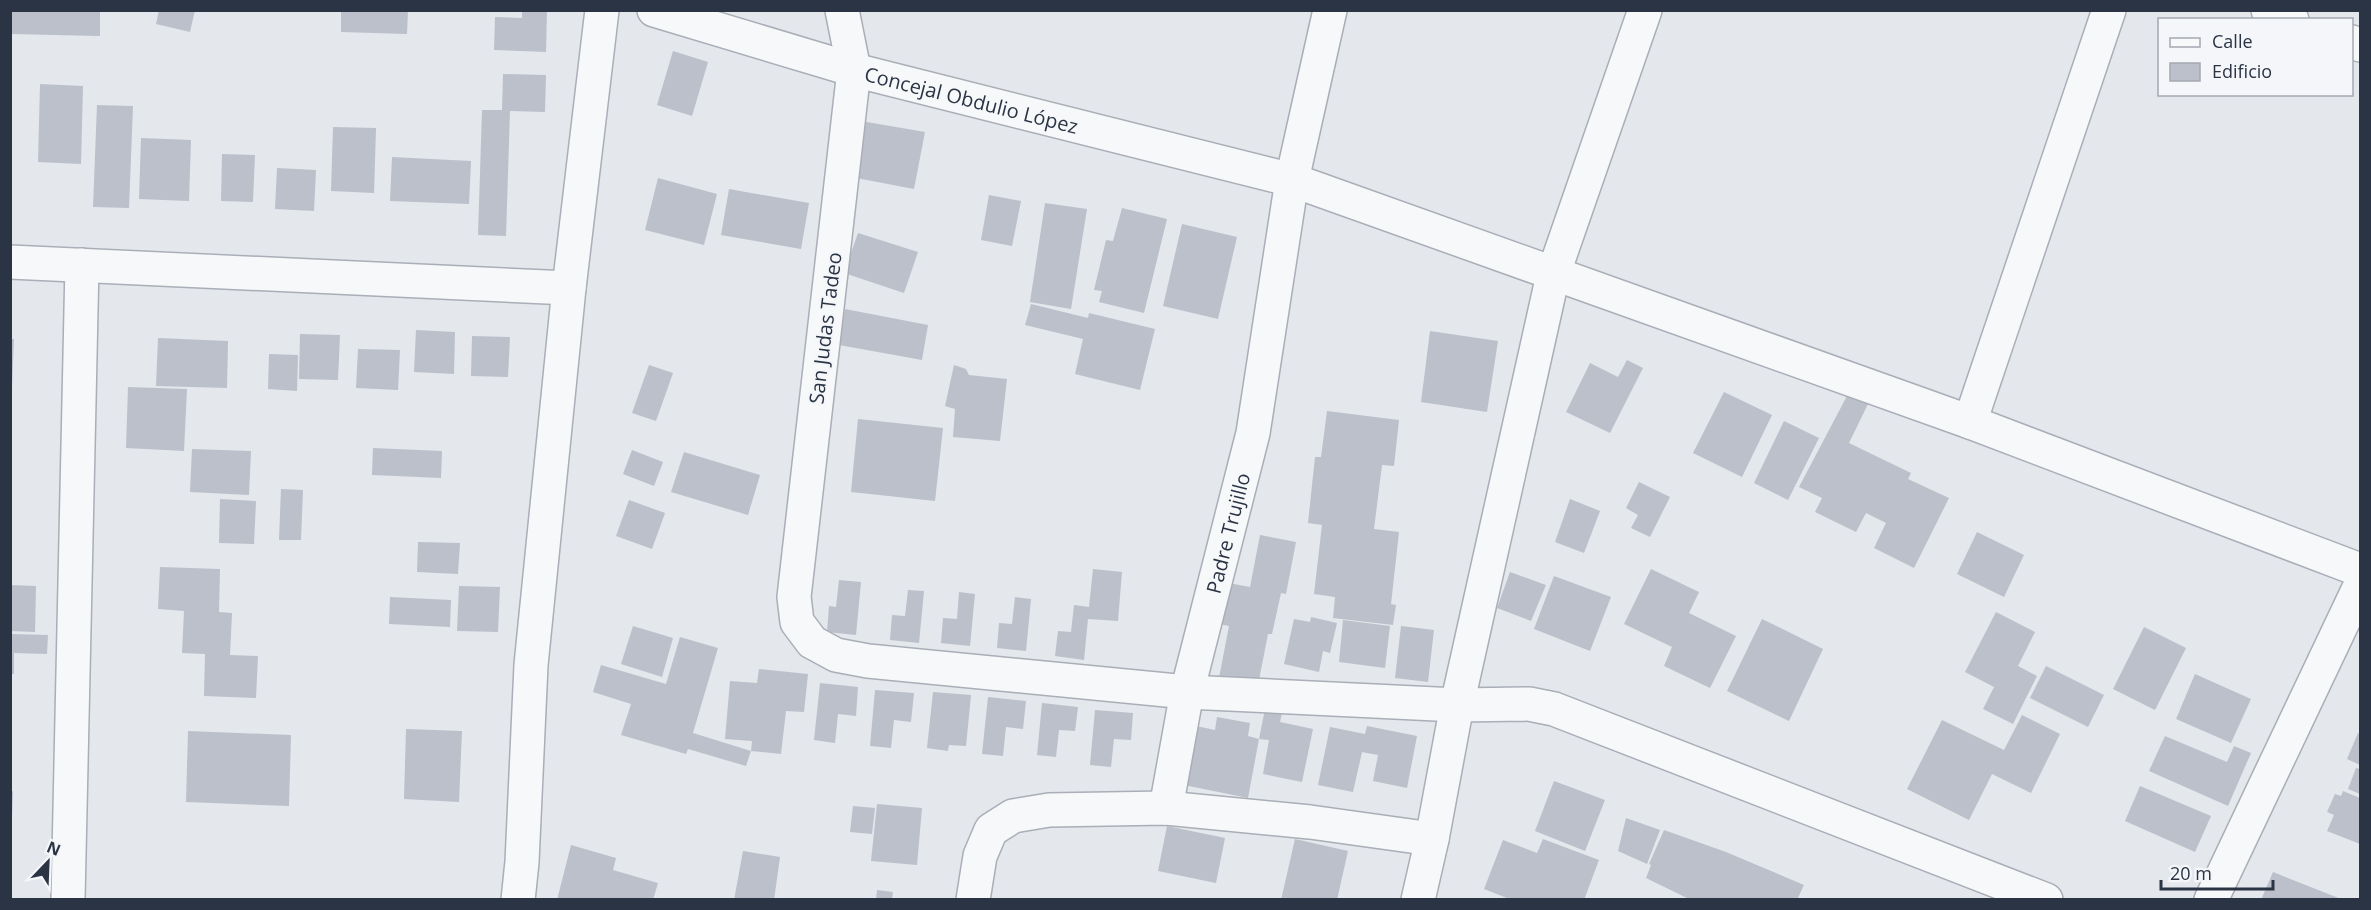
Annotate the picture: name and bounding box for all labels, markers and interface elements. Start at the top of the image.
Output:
legend [2158,18,2353,96]
text: Calle [2212,29,2253,53]
text: Edificio [2212,59,2272,83]
street label: Concejal Obdulio López [862,60,1081,139]
street label: San Judas Tadeo [802,250,848,406]
street label: Padre Trujillo [1199,470,1256,596]
north arrow [18,832,78,892]
text: N [44,836,64,861]
scale bar [2161,853,2274,891]
text: 20 m [2170,861,2212,885]

